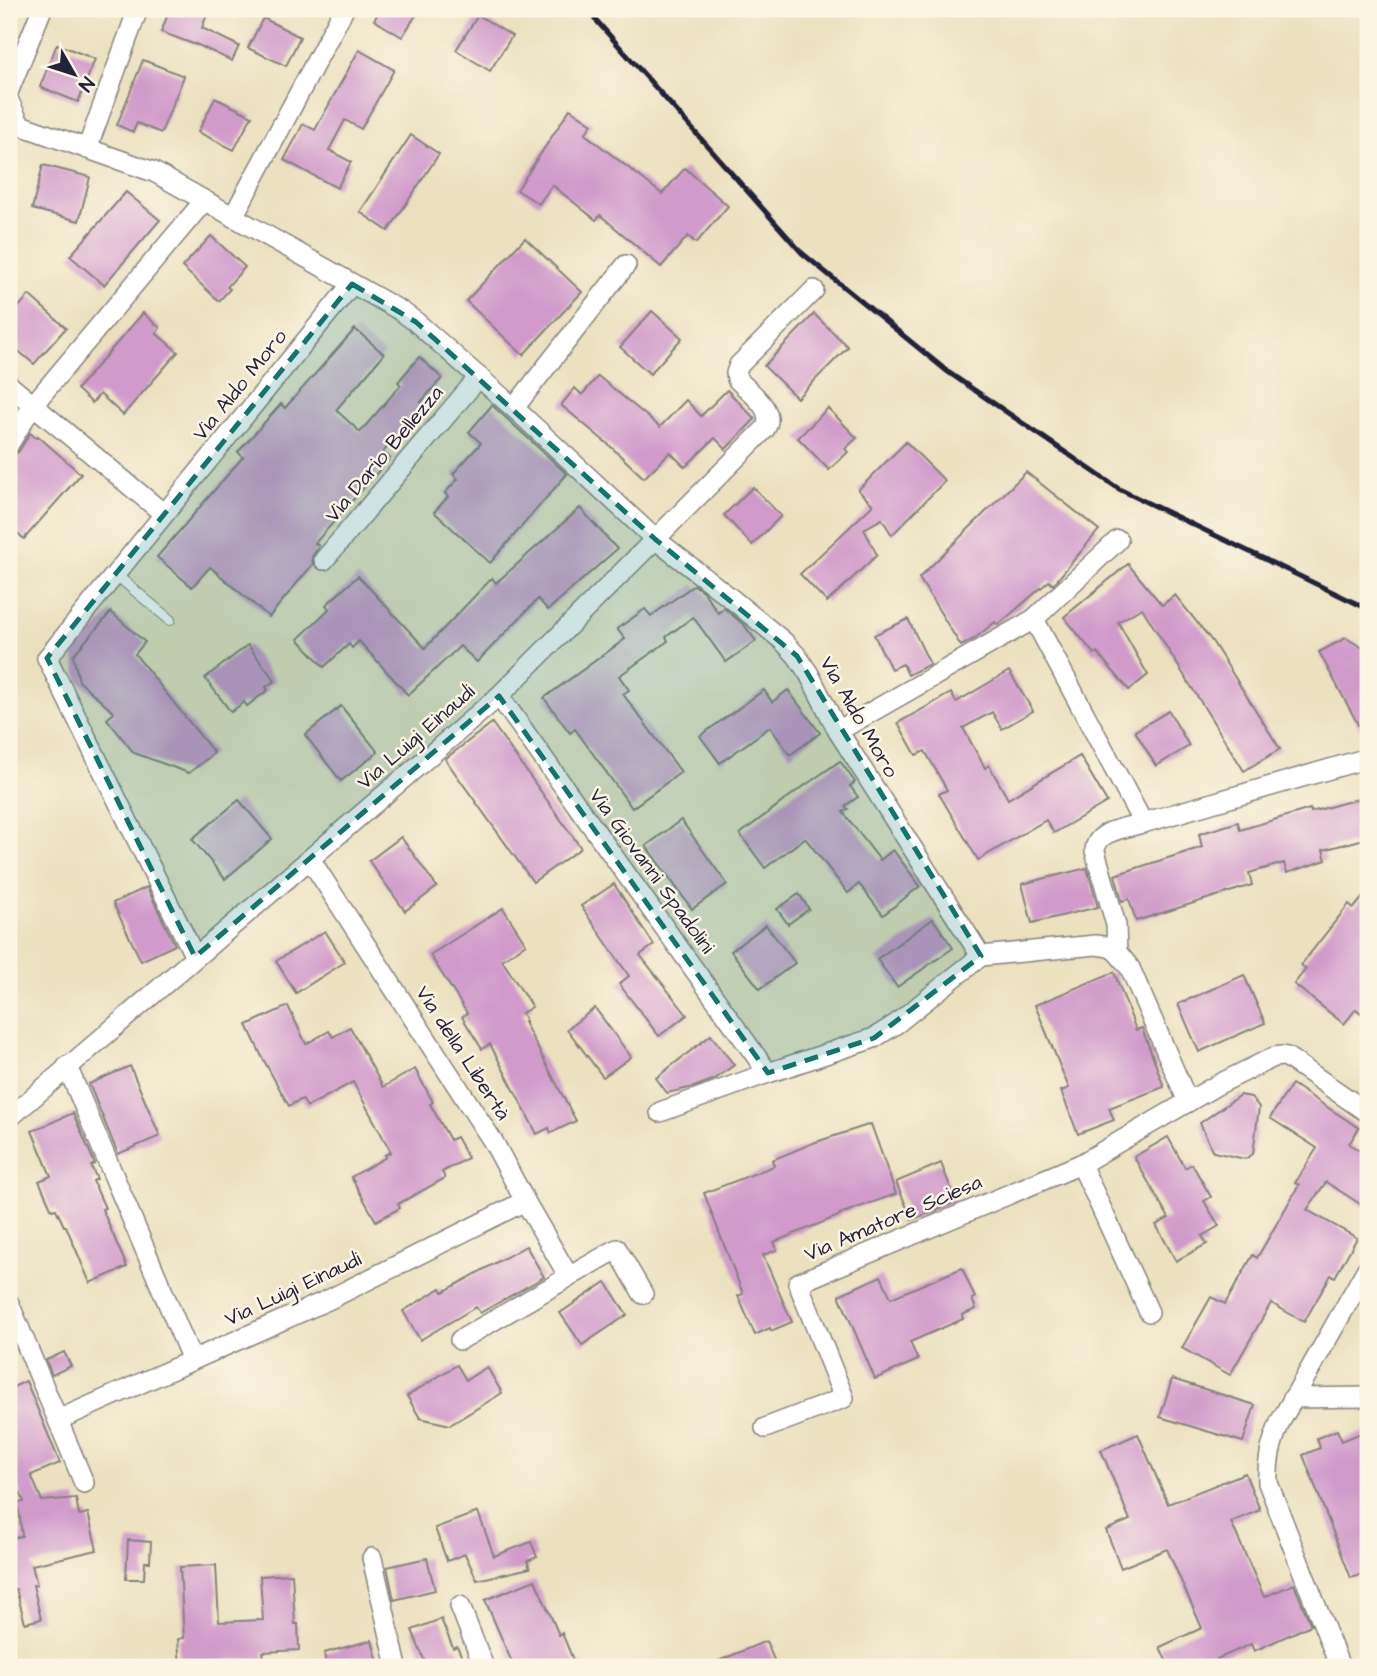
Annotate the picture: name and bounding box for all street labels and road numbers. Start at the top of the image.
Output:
street label: Via Aldo Moro [186,323,294,447]
street label: Via Dario Bellezza [318,379,450,529]
street label: Via Aldo Moro [813,651,906,783]
street label: Via Luigi Einaudi [351,678,483,798]
street label: Via Giovanni Spadolini [581,782,722,960]
street label: Via della Libertà [409,980,518,1126]
street label: Via Amatore Sciesa [800,1167,986,1268]
street label: Via Luigi Einaudi [220,1245,367,1335]

